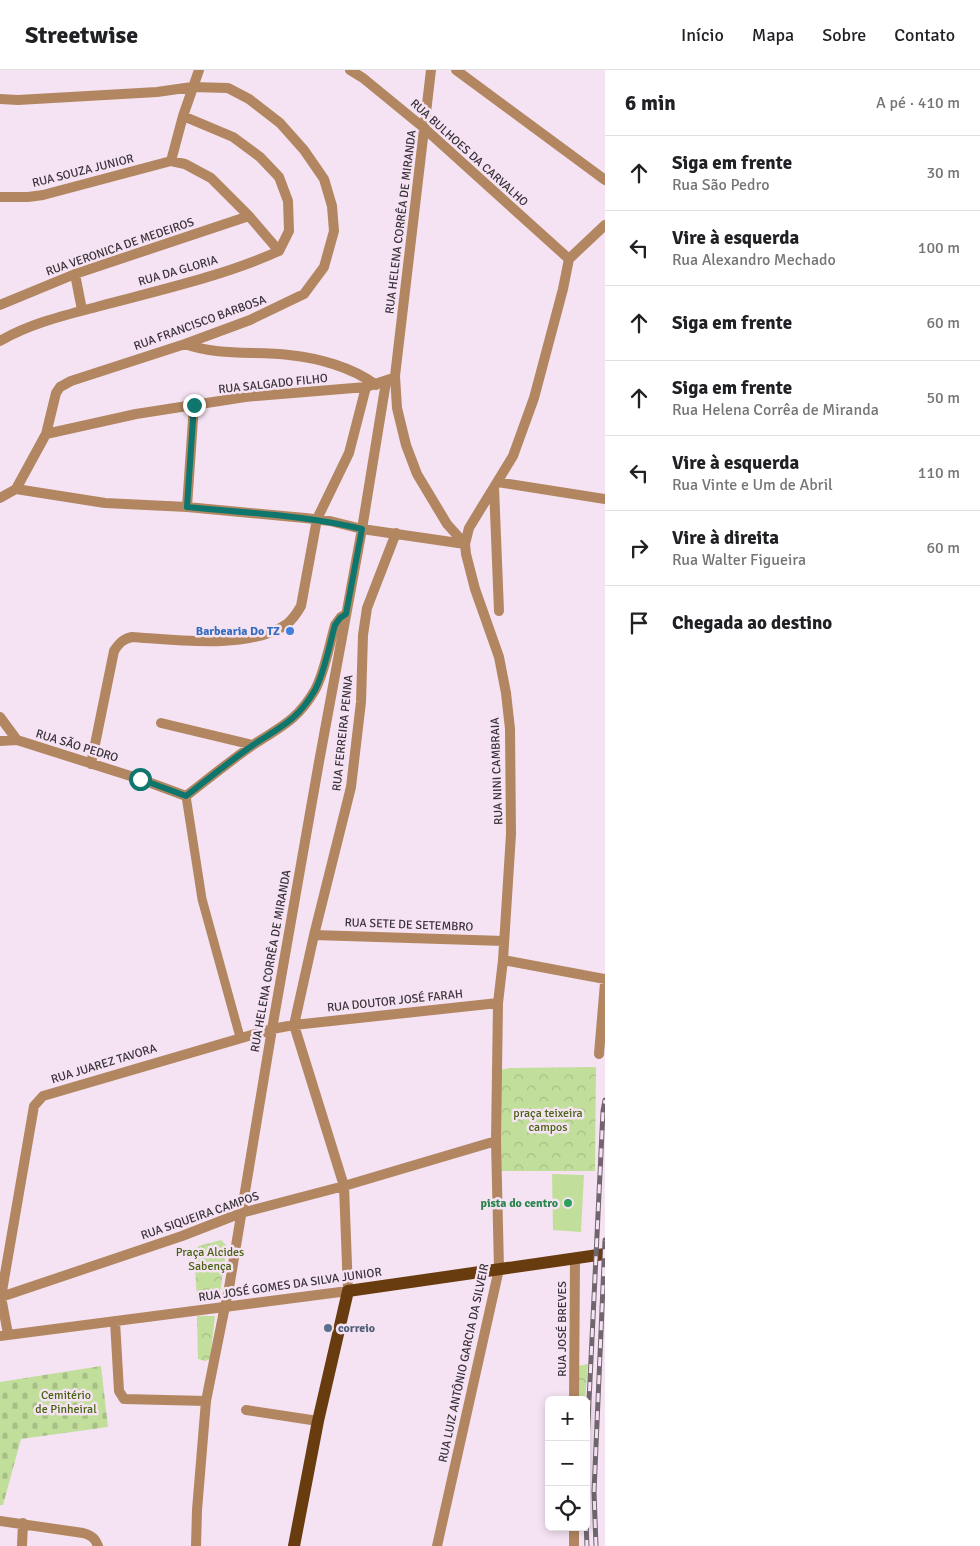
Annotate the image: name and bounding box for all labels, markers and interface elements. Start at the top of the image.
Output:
text: Streetwise [25,20,138,50]
text: Início [681,24,724,46]
text: Mapa [752,24,794,46]
text: Sobre [822,24,866,46]
text: Contato [894,24,955,46]
text: 6 min [625,90,676,116]
text: A pé · 410 m [876,93,960,113]
street label: RUA BULHOES DA CARVALHO [407,96,531,210]
street label: RUA HELENA CORRÊA DE MIRANDA [382,129,420,315]
street label: RUA SOUZA JUNIOR [31,151,135,191]
text: Siga em frente [672,151,792,175]
icon: ahead [625,159,653,187]
text: 30 m [926,163,960,183]
text: Rua São Pedro [672,175,769,195]
street label: RUA VERONICA DE MEDEIROS [44,214,196,279]
text: Vire à esquerda [672,226,799,250]
icon: left [625,234,653,262]
text: 100 m [918,238,960,258]
text: Rua Alexandro Mechado [672,250,836,270]
street label: RUA DA GLORIA [137,252,220,290]
street label: RUA FRANCISCO BARBOSA [132,292,269,354]
icon: ahead [625,309,653,337]
text: Siga em frente [672,311,792,335]
text: 60 m [926,313,960,333]
street label: RUA SALGADO FILHO [217,371,329,397]
text: Siga em frente [672,376,792,400]
icon: ahead [625,384,653,412]
text: 50 m [926,388,960,408]
route end [183,394,206,417]
text: Rua Helena Corrêa de Miranda [672,400,879,420]
text: Vire à esquerda [672,451,799,475]
icon: left [625,459,653,487]
text: 110 m [918,463,960,483]
text: Rua Vinte e Um de Abril [672,475,833,495]
text: Vire à direita [672,526,779,550]
icon: right [625,534,653,562]
text: 60 m [926,538,960,558]
text: Rua Walter Figueira [672,550,806,570]
icon: arrive [625,609,653,637]
text: Chegada ao destino [672,611,832,635]
place label: Barbearia Do TZ [196,624,280,639]
marker: Barbearia Do TZ [284,625,296,637]
street label: RUA FERREIRA PENNA [329,673,357,792]
street label: RUA NINI CAMBRAIA [488,716,506,825]
street label: RUA SÃO PEDRO [34,726,120,766]
route start [129,768,152,791]
street label: RUA HELENA CORRÊA DE MIRANDA [248,868,295,1053]
street label: RUA SETE DE SETEMBRO [344,915,474,935]
street label: RUA DOUTOR JOSÉ FARAH [326,986,464,1016]
street label: RUA JUAREZ TAVORA [49,1041,159,1087]
park label: praça teixeira campos [513,1106,583,1135]
street label: RUA SIQUEIRA CAMPOS [139,1189,261,1243]
place label: pista do centro [481,1196,558,1211]
marker: pista do centro [562,1197,574,1209]
park label: Praça Alcides Sabença [176,1245,244,1274]
street label: RUA LUIZ ANTÔNIO GARCIA DA SILVEIR [436,1262,492,1464]
street label: RUA JOSÉ GOMES DA SILVA JUNIOR [197,1265,383,1305]
street label: RUA JOSÉ BREVES [555,1281,570,1377]
place label: correio [338,1321,375,1336]
marker: correio [322,1322,334,1334]
park label: Cemitério de Pinheiral [35,1388,97,1417]
map controls [545,1396,590,1531]
button: + [545,1396,590,1441]
button: − [545,1441,590,1486]
button: locate [545,1486,590,1531]

